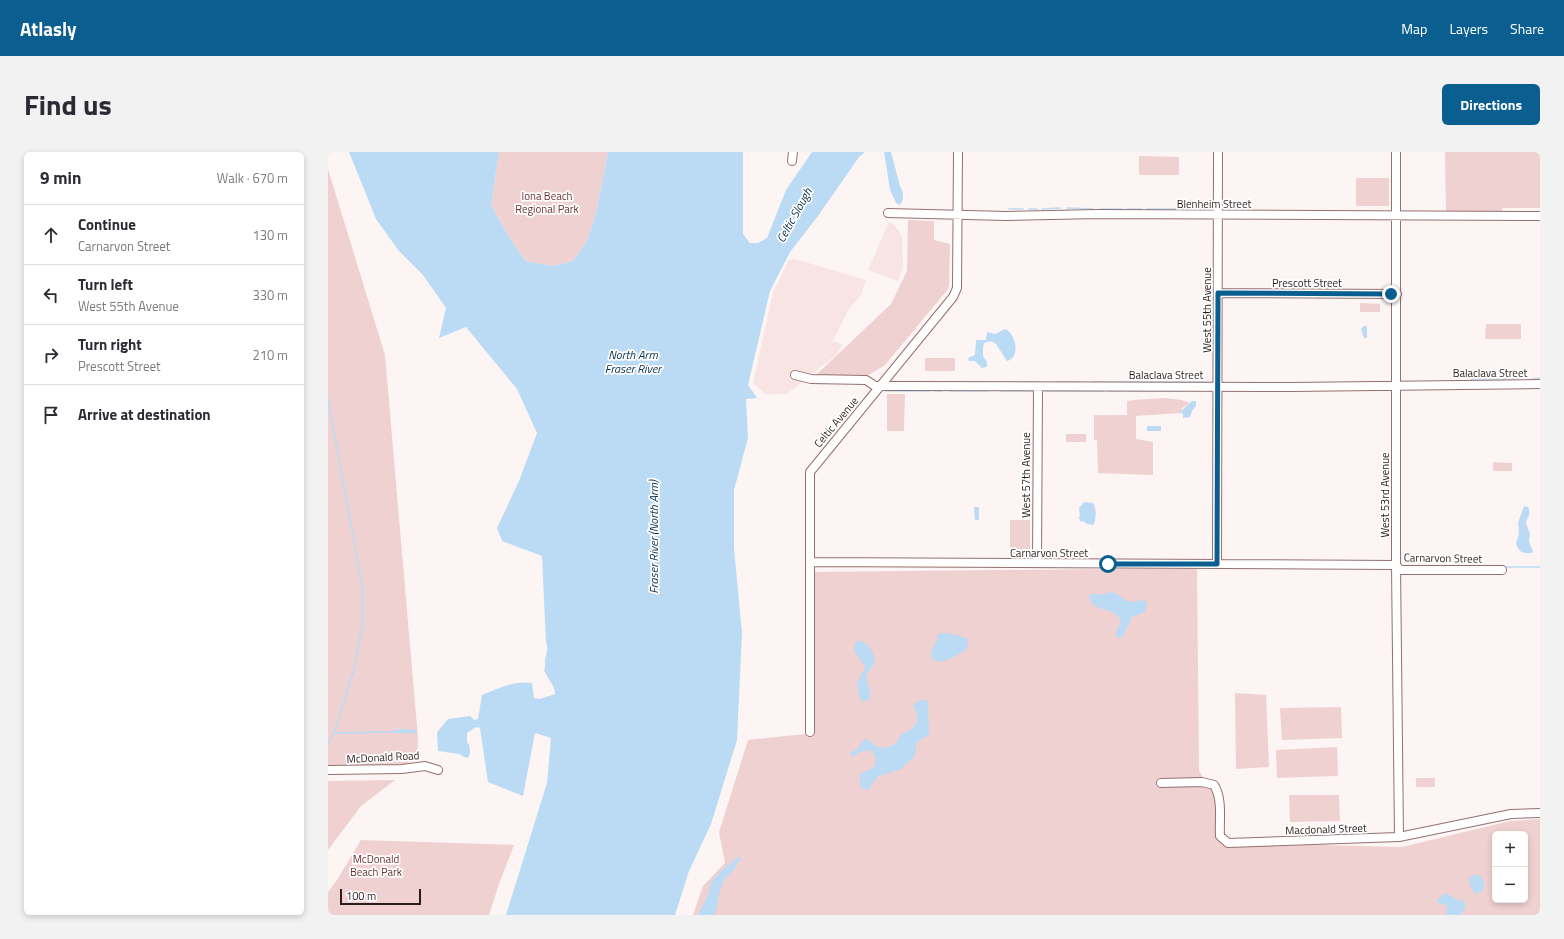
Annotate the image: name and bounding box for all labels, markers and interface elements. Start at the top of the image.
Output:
text: Atlasly [20,14,77,43]
text: Map [1401,18,1427,39]
text: Layers [1449,18,1488,39]
text: Share [1510,18,1544,39]
text: Find us [24,83,112,126]
button: Directions [1442,84,1540,125]
text: 9 min [40,165,81,191]
text: Walk · 670 m [217,168,288,188]
water label: Celtic Slough [771,183,817,246]
park label: Iona Beach Regional Park [515,188,579,217]
street label: Blenheim Street [1177,196,1251,212]
text: Continue [78,213,136,236]
icon: ahead [40,224,62,246]
text: 130 m [252,225,288,245]
text: Carnarvon Street [78,236,170,256]
street label: West 55th Avenue [1199,267,1215,353]
text: Turn left [78,273,133,296]
street label: Prescott Street [1272,275,1342,291]
icon: left [40,284,62,306]
text: 330 m [252,285,288,305]
route end [1382,285,1400,303]
text: West 55th Avenue [78,296,179,316]
text: Turn right [78,333,142,356]
icon: right [40,344,62,366]
text: 210 m [252,345,288,365]
water label: North Arm Fraser River [605,345,663,378]
text: Prescott Street [78,356,161,376]
street label: Balaclava Street [1453,365,1527,381]
street label: Balaclava Street [1129,367,1203,383]
street label: Celtic Avenue [810,393,862,451]
text: Arrive at destination [78,403,211,426]
icon: arrive [40,404,62,426]
street label: West 57th Avenue [1018,432,1034,518]
street label: West 53rd Avenue [1377,452,1393,538]
water label: Fraser River (North Arm) [644,479,663,594]
street label: Carnarvon Street [1010,545,1088,561]
street label: Carnarvon Street [1404,549,1482,567]
route start [1099,555,1117,573]
street label: McDonald Road [346,747,420,767]
street label: Macdonald Street [1285,820,1367,838]
map controls [1492,831,1528,903]
button: + [1492,831,1528,867]
park label: McDonald Beach Park [350,851,403,880]
button: − [1492,867,1528,903]
scale bar [340,887,421,906]
text: 100 m [346,888,376,904]

